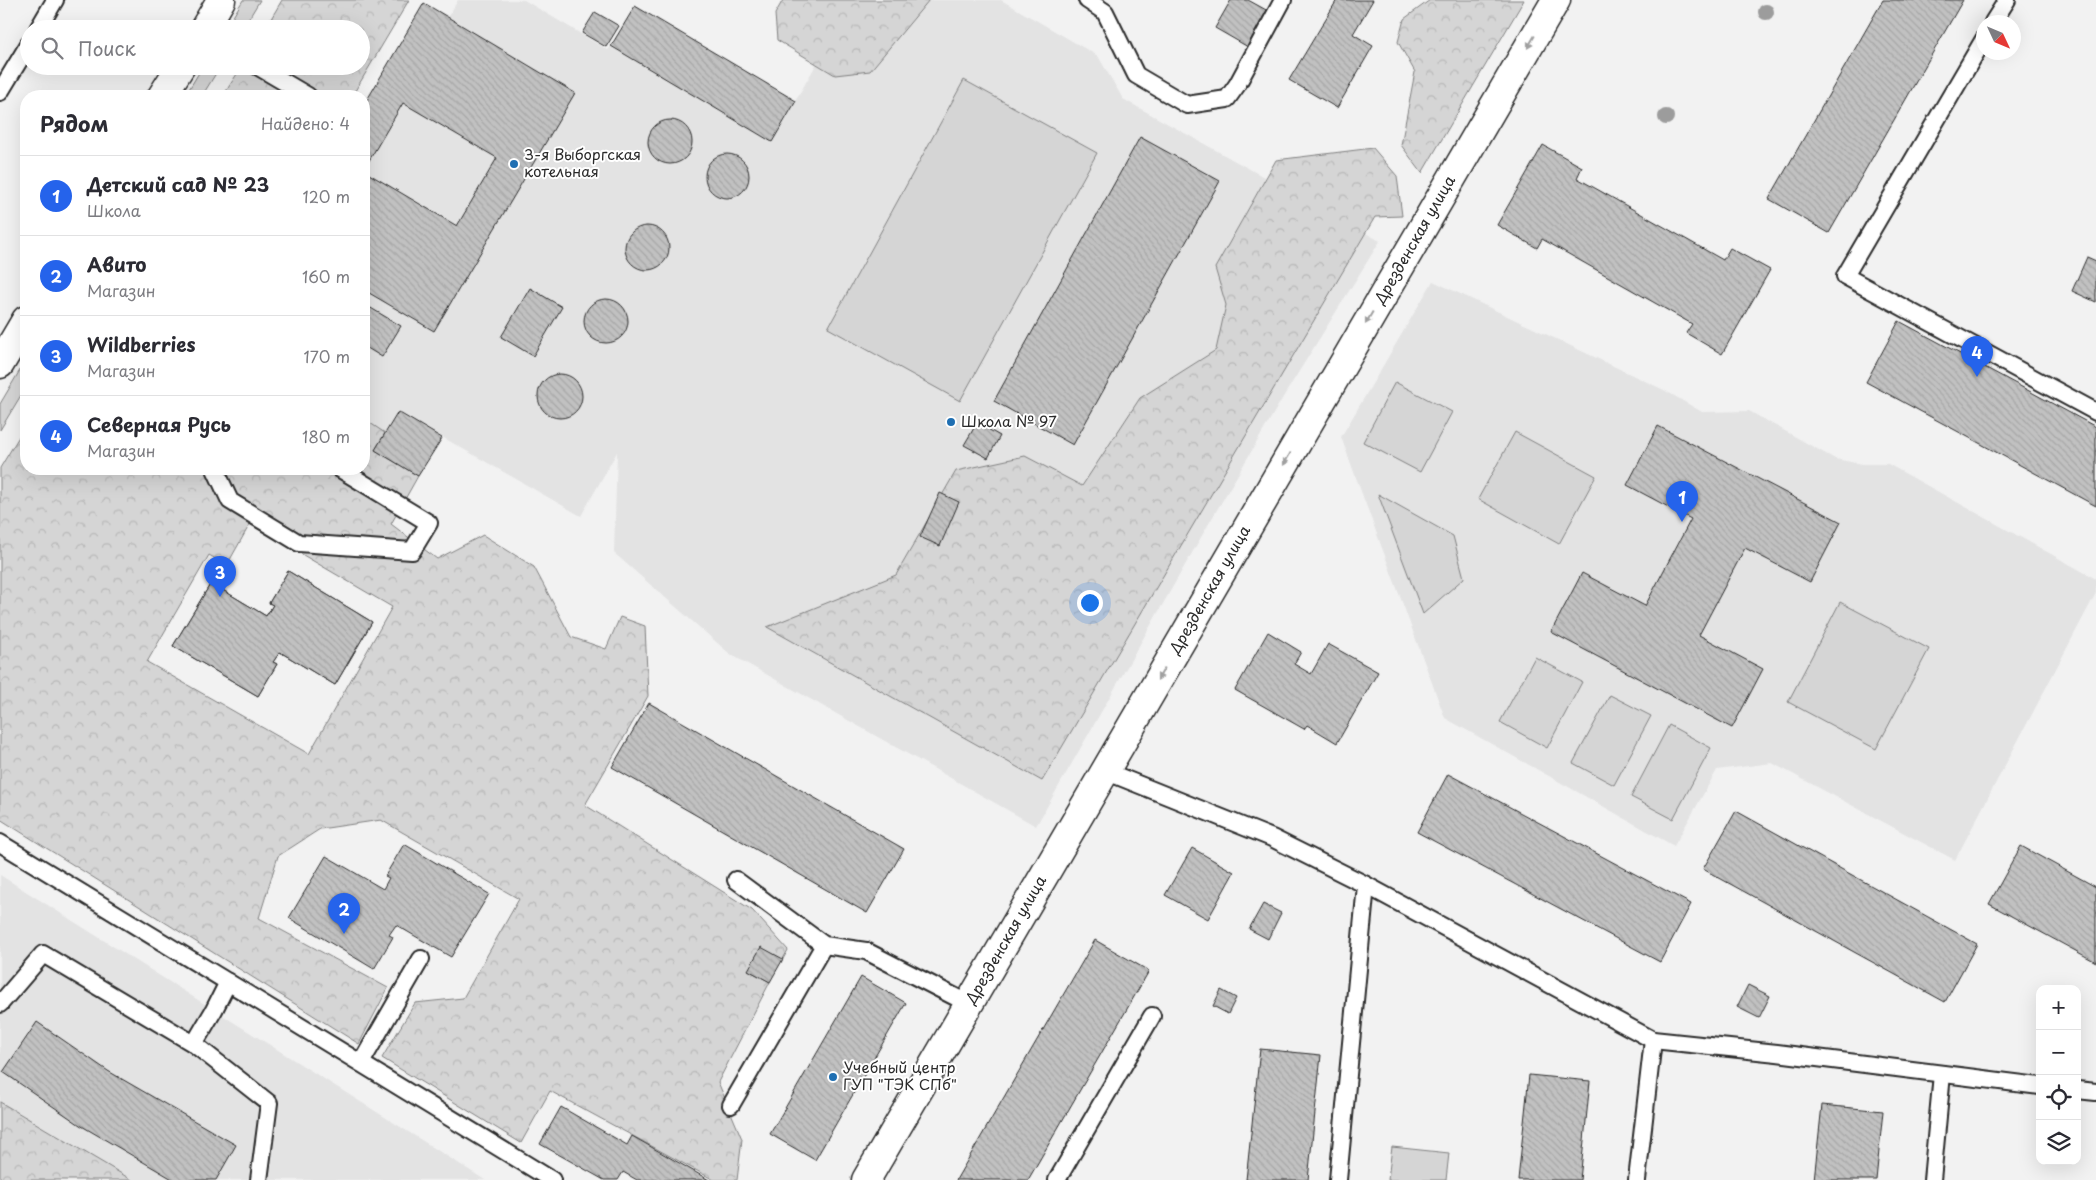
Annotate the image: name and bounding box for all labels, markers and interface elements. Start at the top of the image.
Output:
north arrow [1976,15,2021,60]
search box [20,20,370,75]
icon: search [38,34,66,62]
text: Поиск [78,34,136,62]
one-way arrow [1527,35,1535,50]
text: Рядом [40,107,108,139]
text: Найдено: 4 [261,111,350,135]
place label: 3-я Выборгская котельная [524,142,641,182]
marker: 3-я Выборгская котельная [508,158,520,170]
text: Детский сад № 23 [87,170,269,198]
street label: Дрезденская улица [1367,170,1460,309]
text: 1 [52,184,60,208]
text: 120 m [303,184,350,208]
text: Школа [87,198,141,222]
text: Авито [87,250,147,278]
text: 2 [50,264,62,288]
text: 160 m [302,264,350,288]
text: Магазин [87,278,156,302]
one-way arrow [1365,312,1374,325]
text: Wildberries [87,330,196,358]
pin: 4 [1961,336,1993,377]
text: 3 [51,344,61,368]
text: 170 m [304,344,350,368]
text: Магазин [87,358,156,382]
place label: Школа № 97 [961,409,1057,432]
text: Северная Русь [87,410,231,438]
marker: Школа № 97 [945,416,957,428]
text: 4 [51,424,61,448]
text: 180 m [302,424,350,448]
text: Магазин [87,438,156,462]
one-way arrow [1283,452,1292,465]
pin: 1 [1666,481,1698,522]
street label: Дрезденская улица [1162,520,1255,659]
pin: 3 [204,556,236,597]
your location [1077,590,1103,616]
one-way arrow [1157,668,1166,681]
street label: Дрезденская улица [958,870,1051,1009]
pin: 2 [328,893,360,934]
map controls [2036,985,2081,1165]
button: + [2036,985,2081,1030]
button: − [2036,1030,2081,1075]
place label: Учебный центр ГУП "ТЭК СПб" [843,1055,957,1095]
marker: Учебный центр ГУП "ТЭК СПб" [827,1071,839,1083]
button: locate [2036,1075,2081,1120]
button: layers [2036,1120,2081,1165]

